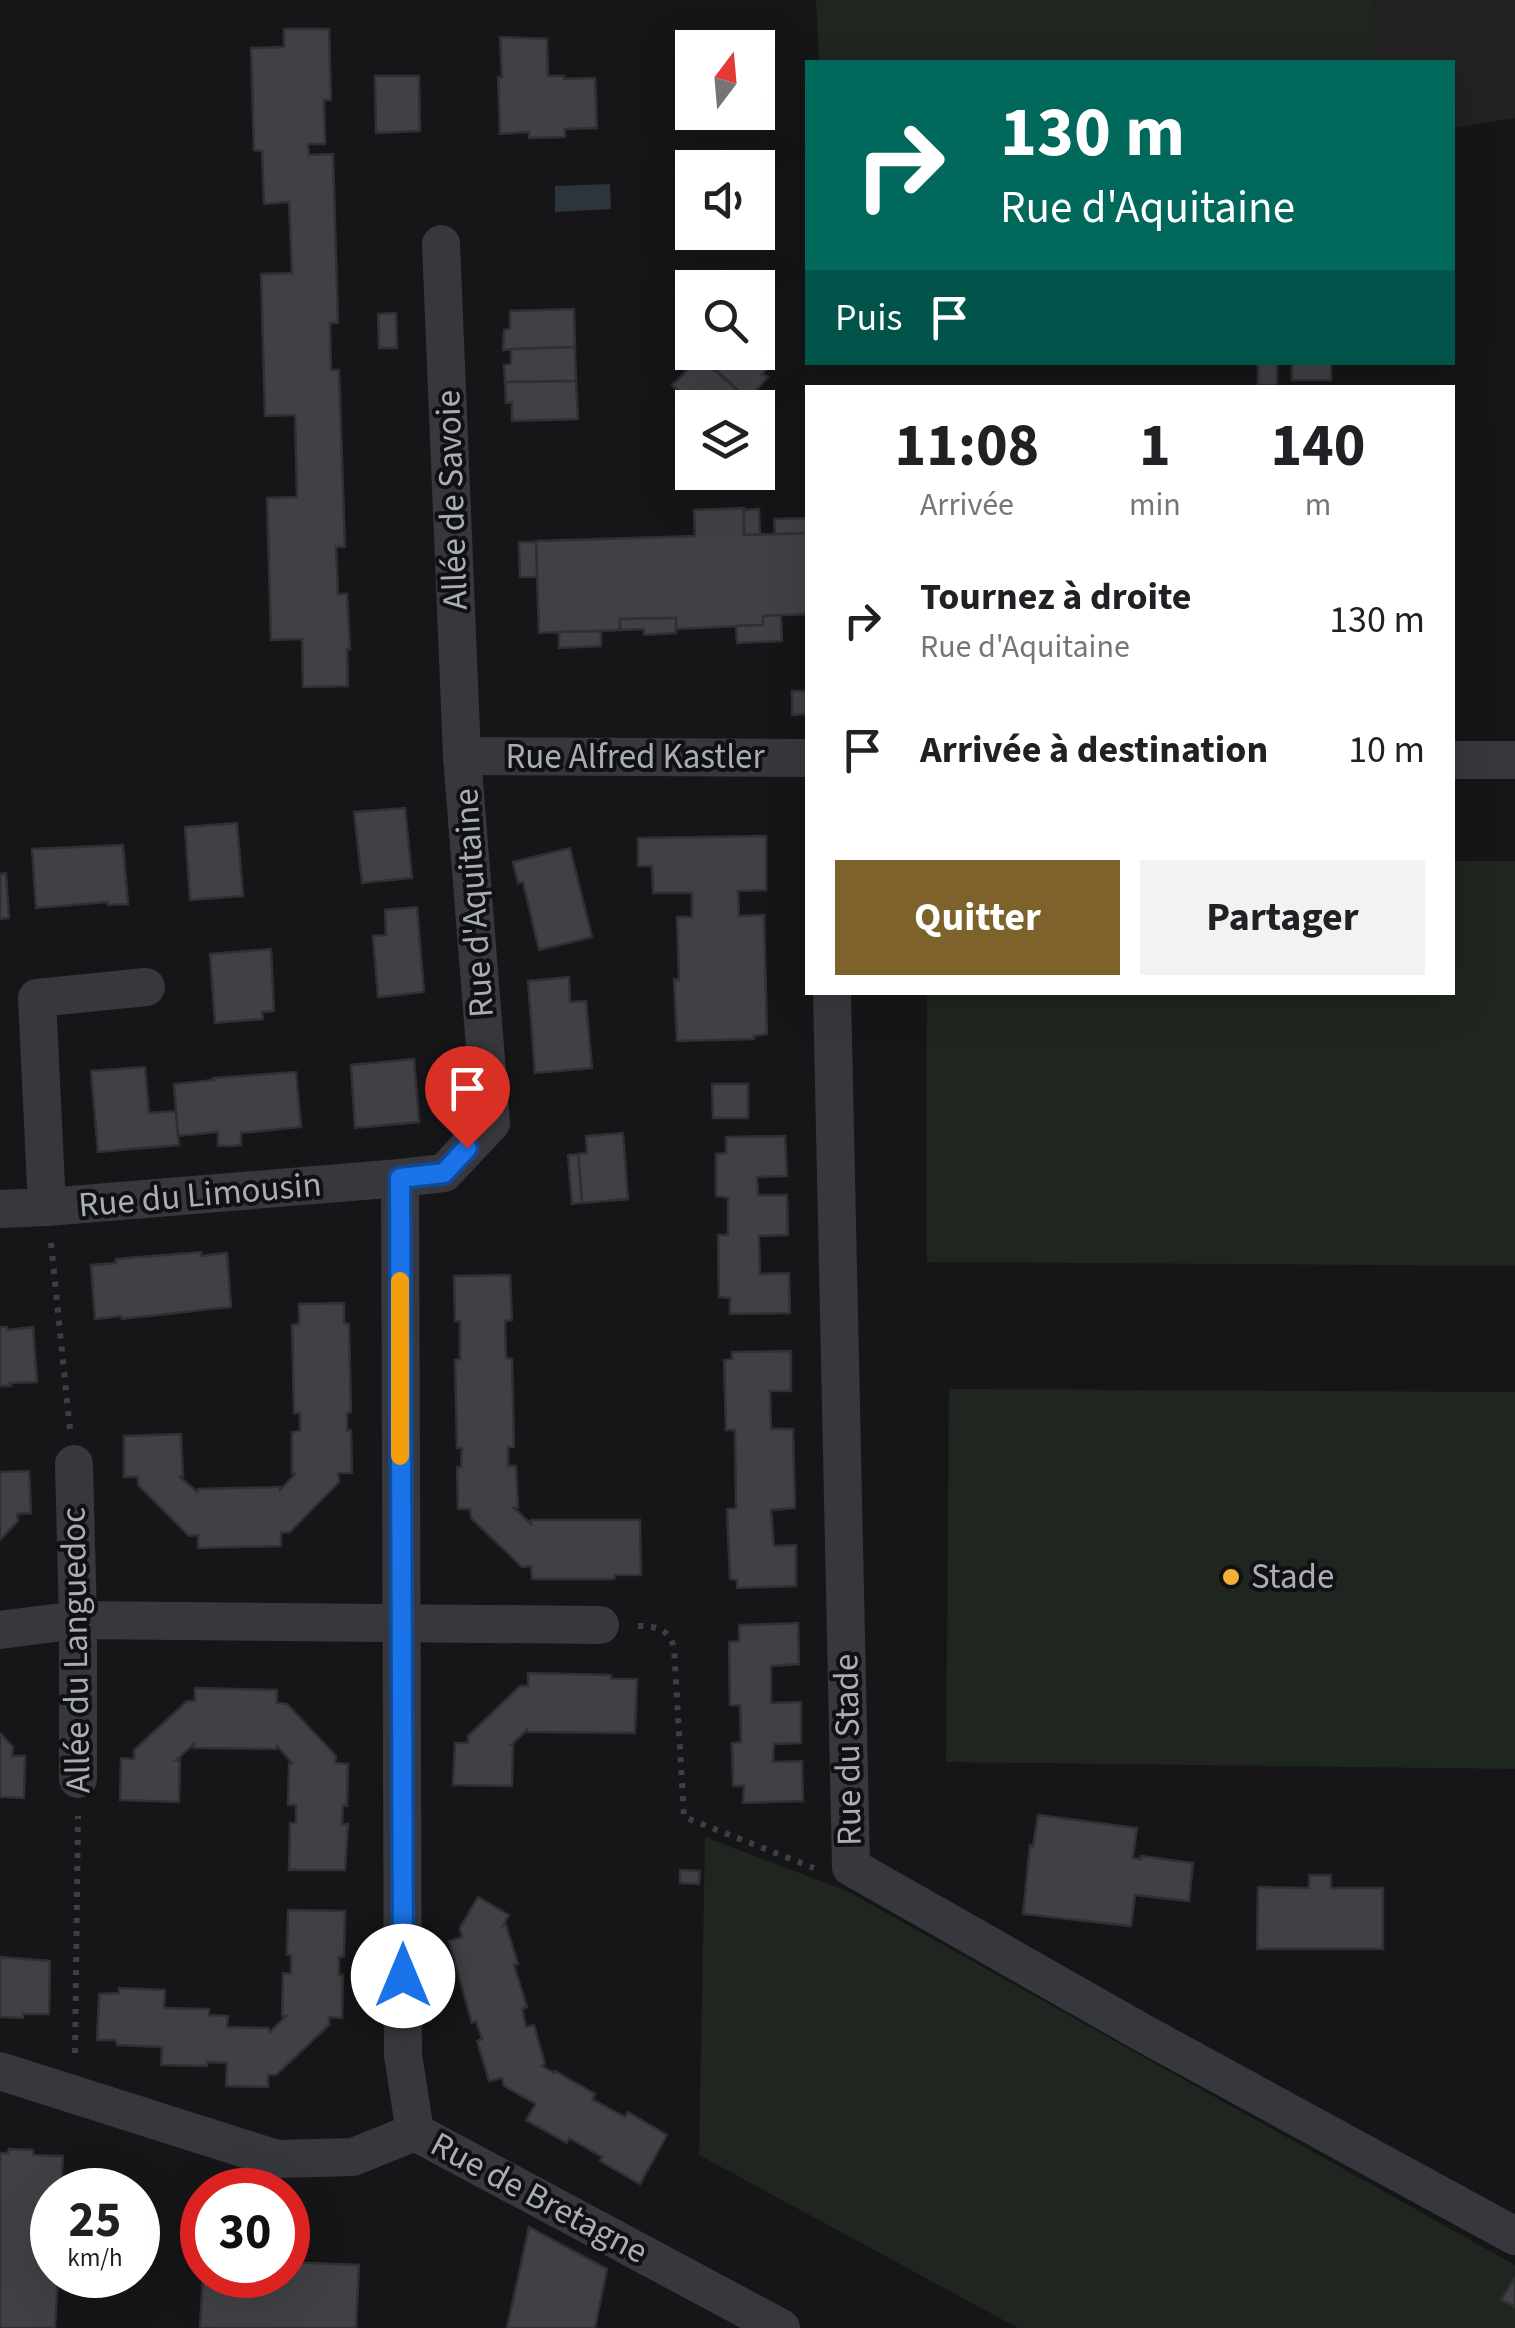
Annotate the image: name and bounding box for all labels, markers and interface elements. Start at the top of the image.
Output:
north arrow [675,30,775,130]
map controls [675,30,775,490]
text: 130 m [1000,83,1185,183]
icon: right [835,100,965,230]
button: sound [675,150,775,250]
text: Rue d'Aquitaine [1000,176,1295,240]
button: search [675,270,775,370]
icon: arrive [922,290,977,345]
text: Puis [835,291,902,345]
street label: Allée de Savoie [423,389,481,611]
button: layers [675,390,775,490]
text: 11:08 [895,404,1039,489]
text: 1 [1139,404,1171,489]
text: 140 [1270,404,1365,489]
text: Arrivée [920,482,1014,528]
text: min [1129,482,1181,528]
text: m [1305,482,1331,528]
text: Tournez à droite [920,570,1192,624]
icon: right [835,593,890,648]
text: 130 m [1329,593,1425,647]
text: Rue d'Aquitaine [920,624,1130,670]
icon: arrive [835,723,890,778]
text: Arrivée à destination [920,723,1268,777]
text: 10 m [1348,723,1425,777]
street label: Rue Alfred Kastler [505,732,765,782]
street label: Rue d'Aquitaine [441,787,507,1019]
button: Quitter [835,860,1120,975]
button: Partager [1140,860,1425,975]
pin [425,1046,510,1149]
icon: arrive [440,1061,495,1116]
street label: Rue du Limousin [76,1159,324,1231]
street label: Allée du Languedoc [49,1506,103,1794]
place label: Stade [1251,1552,1334,1602]
marker: Stade [1220,1566,1242,1588]
street label: Rue du Stade [821,1654,875,1846]
position arrow [351,1924,455,2028]
street label: Rue de Bretagne [422,2120,656,2276]
speed limit sign: 30 [180,2168,310,2298]
text: 25 [69,2185,121,2256]
text: km/h [67,2240,123,2276]

